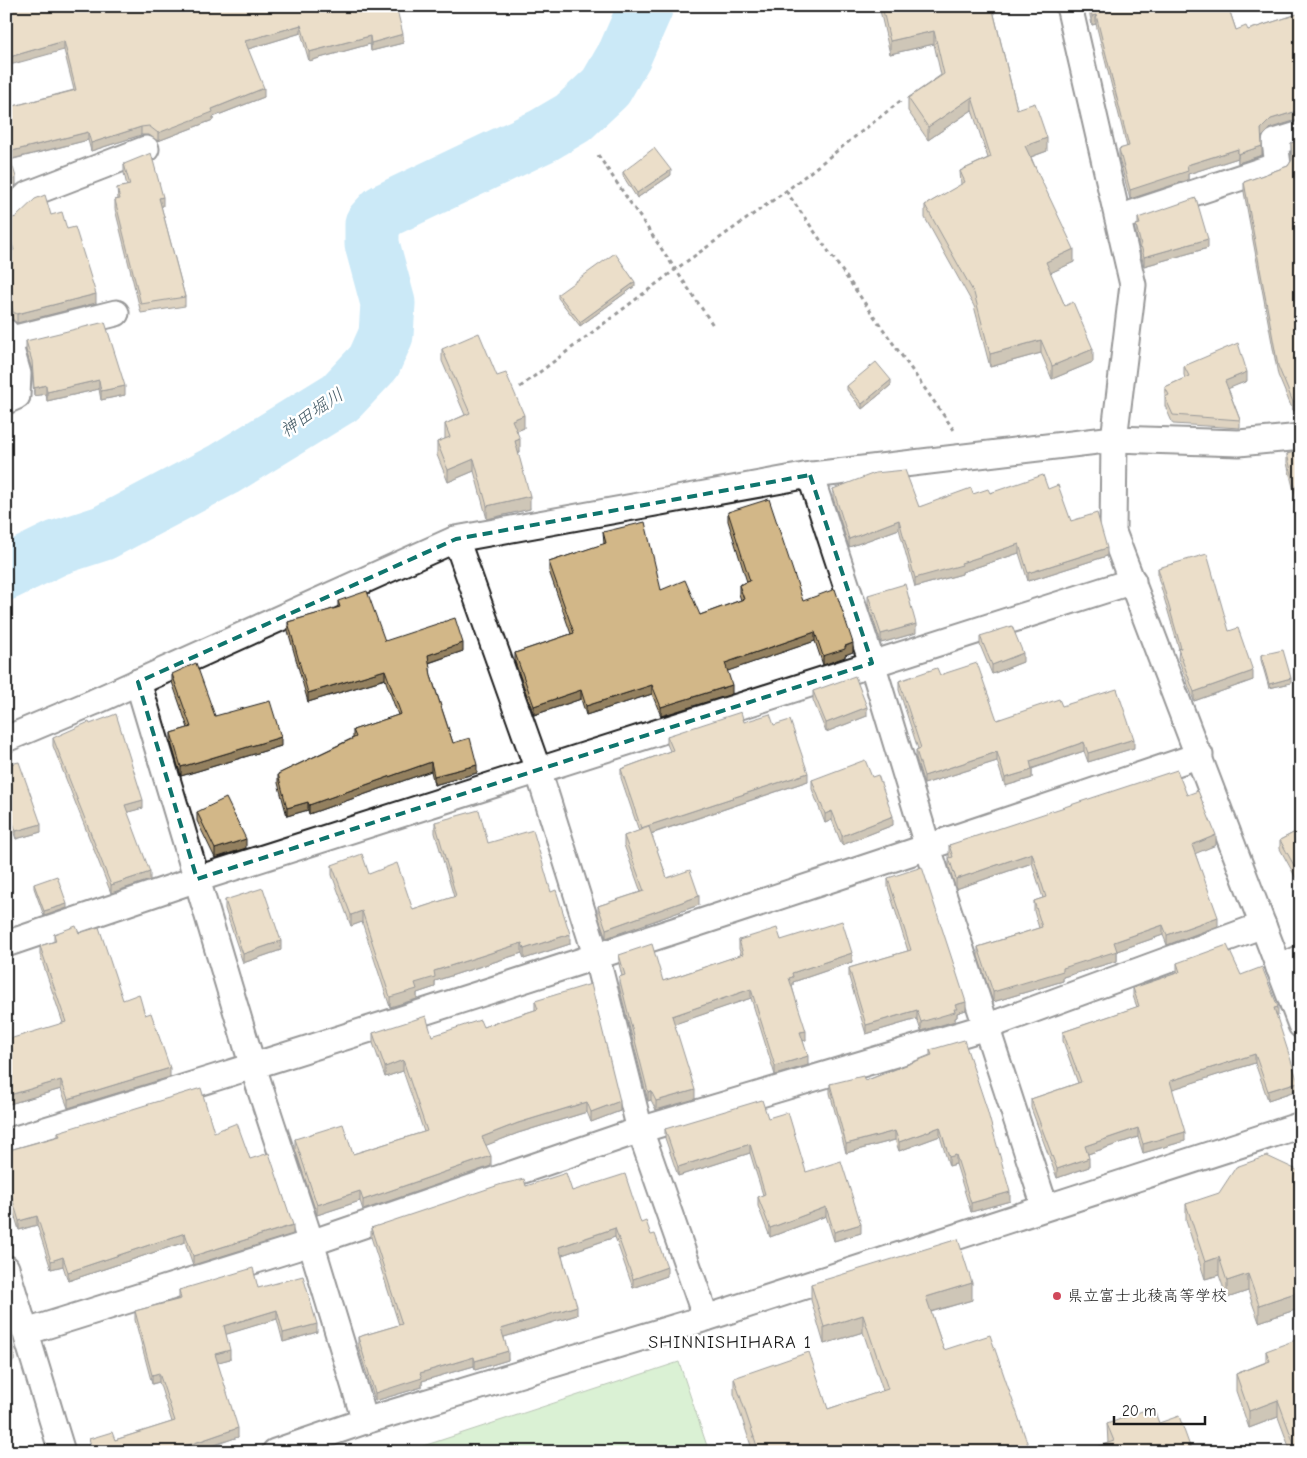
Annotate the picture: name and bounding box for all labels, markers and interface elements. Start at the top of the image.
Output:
water label: 神田堀川 [276,384,348,442]
place label: 県立富士北稜高等学校 [1067,1287,1227,1305]
marker: 県立富士北稜高等学校 [1051,1290,1063,1302]
district label: SHINNISHIHARA 1 [648,1332,812,1353]
scale bar [1114,1393,1206,1425]
text: 20 m [1122,1402,1156,1420]

